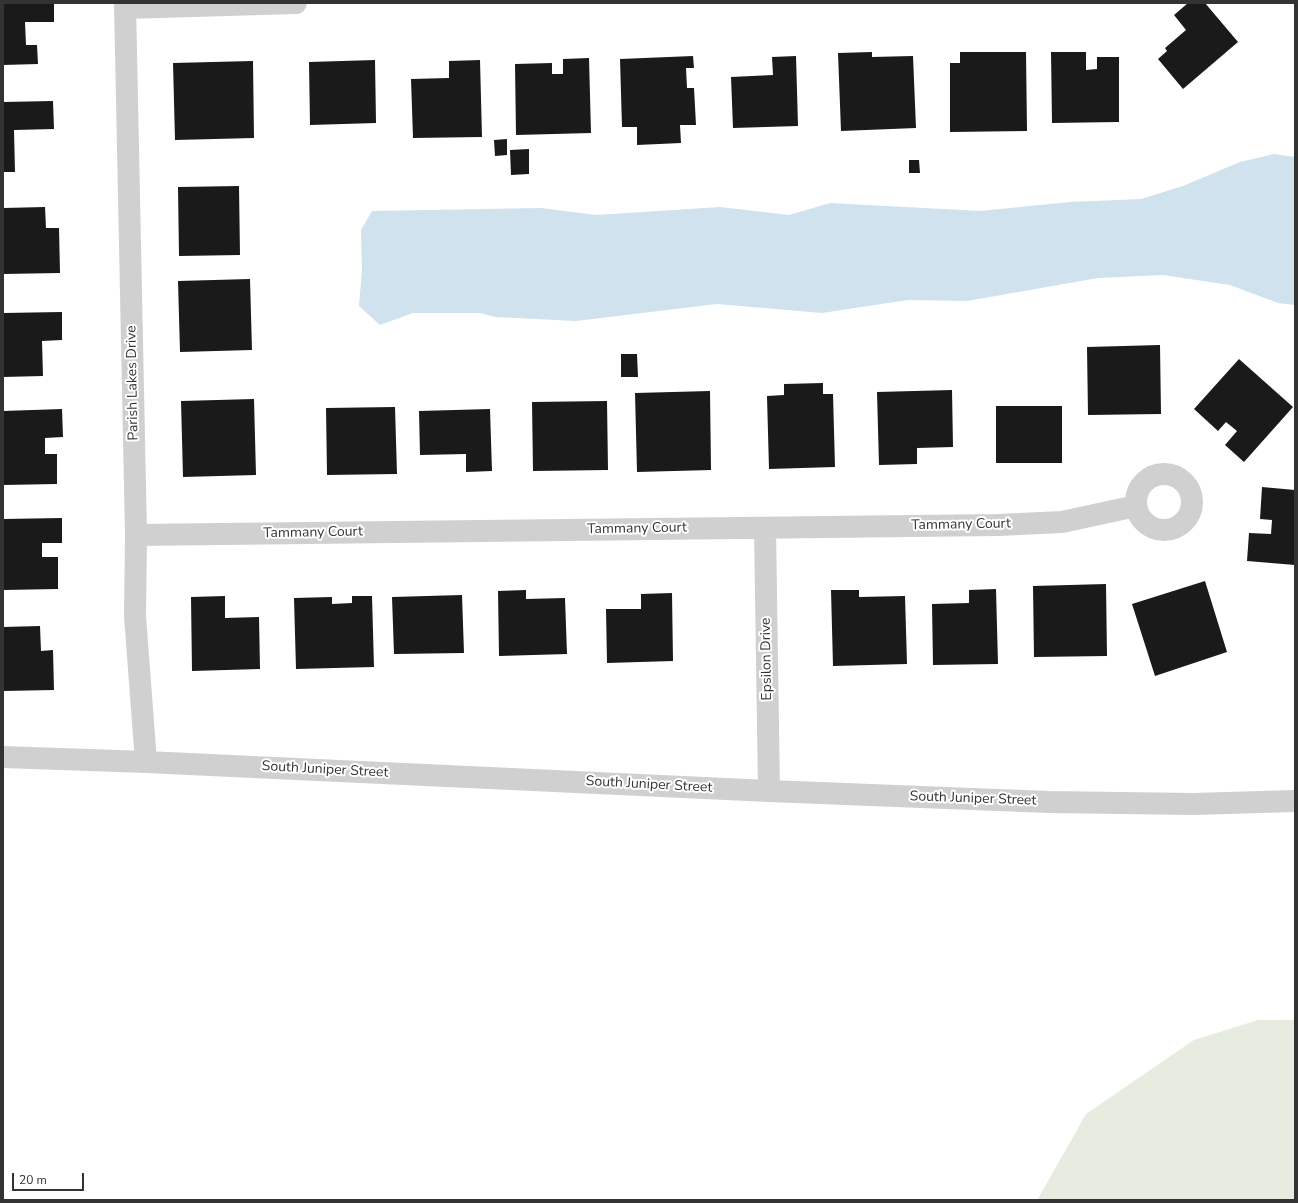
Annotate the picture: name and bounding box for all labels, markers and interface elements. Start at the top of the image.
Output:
street label: Parish Lakes Drive [124,325,142,441]
street label: Tammany Court [911,516,1011,534]
street label: Tammany Court [587,520,687,538]
street label: Tammany Court [263,524,363,542]
street label: Epsilon Drive [758,617,776,701]
street label: South Juniper Street [261,758,389,782]
street label: South Juniper Street [585,773,713,797]
street label: South Juniper Street [909,788,1037,810]
scale bar [14,1165,86,1191]
text: 20 m [19,1172,47,1188]

